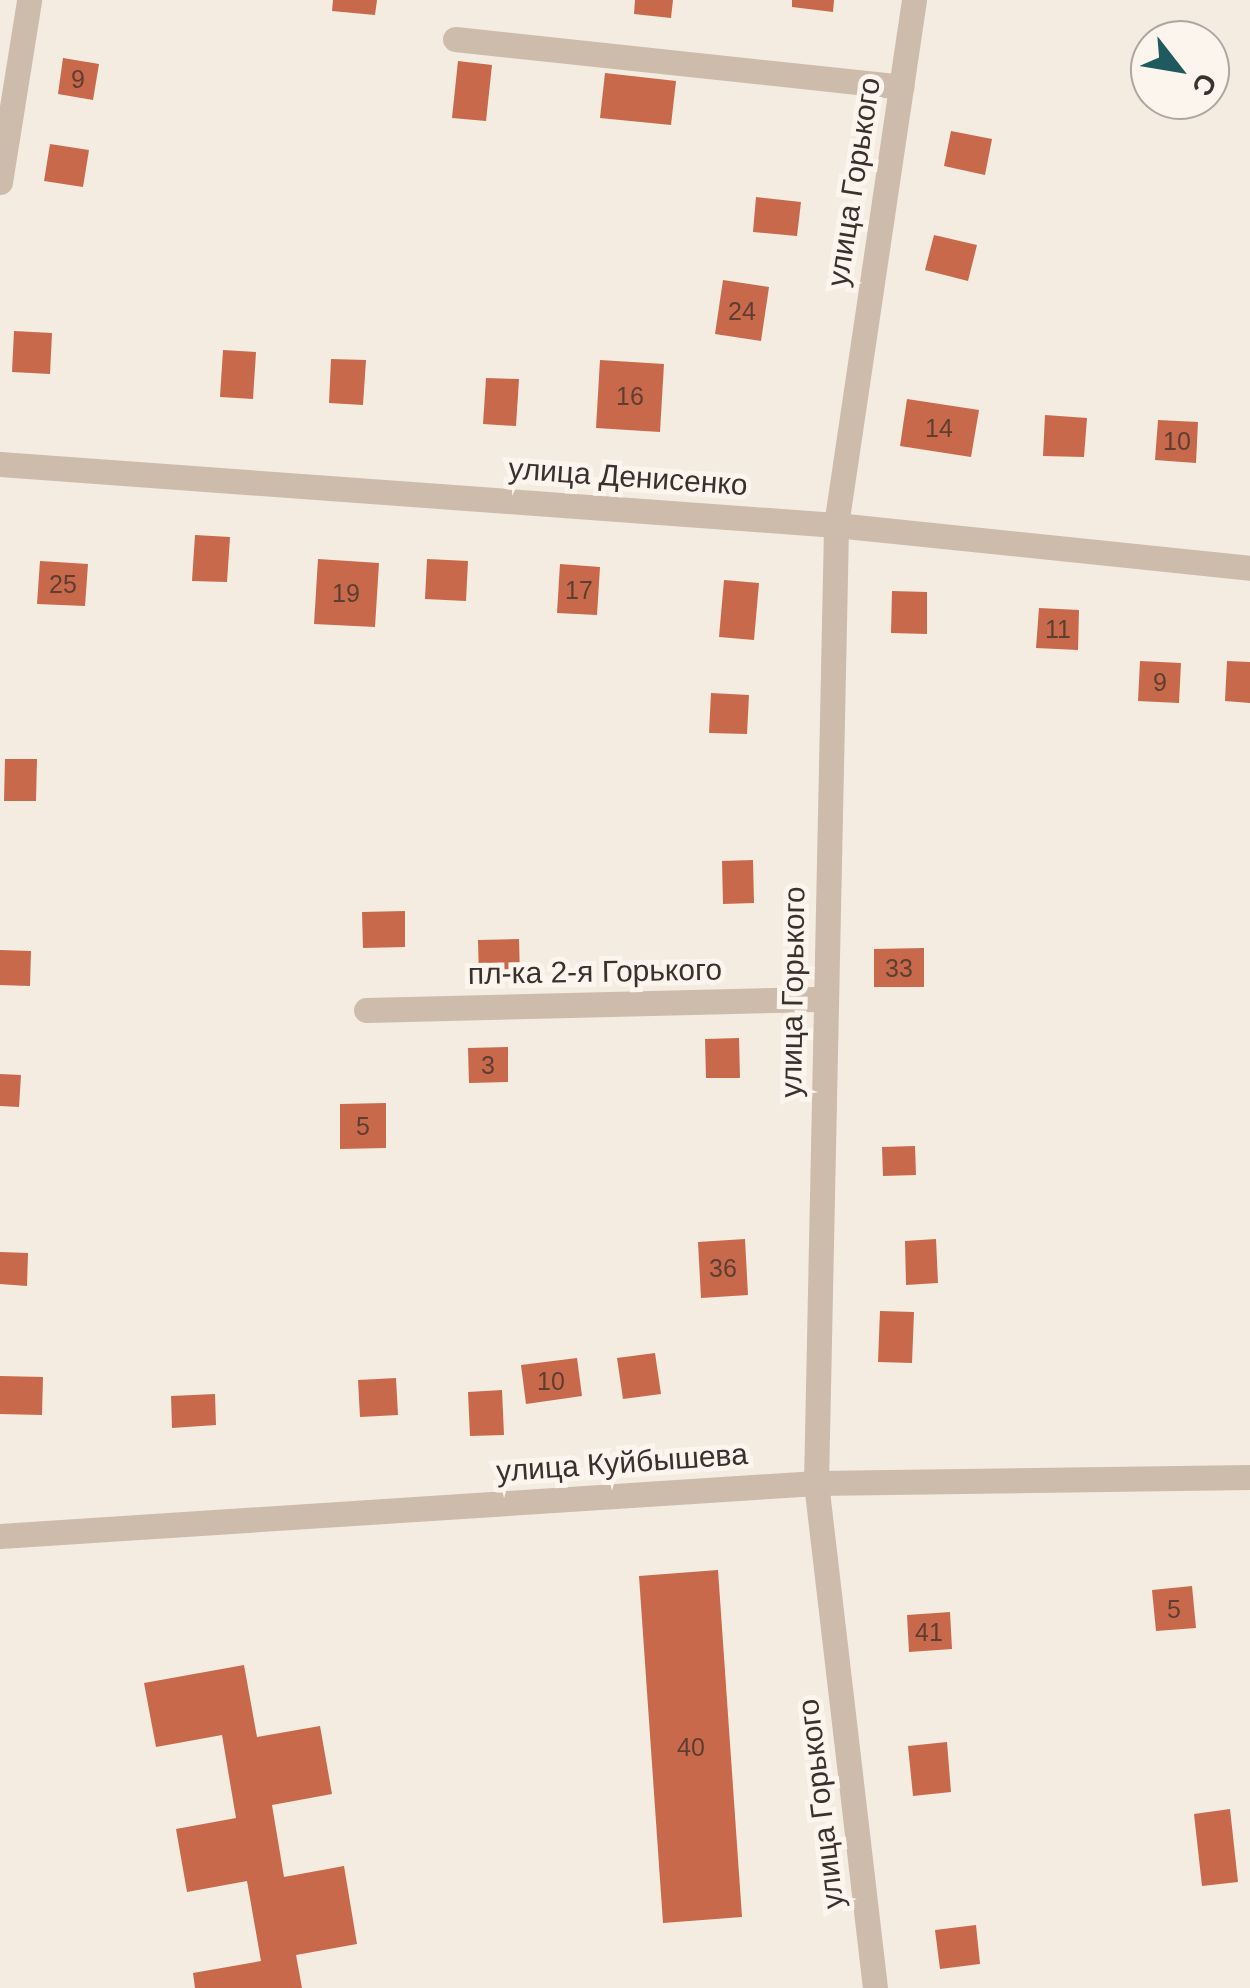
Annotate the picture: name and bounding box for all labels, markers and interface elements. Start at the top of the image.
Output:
north arrow [1130,20,1230,120]
house number: 9 [71,64,85,94]
text: С [1186,68,1223,101]
street label: улица Горького [820,75,888,289]
house number: 24 [728,296,756,326]
house number: 16 [616,381,644,411]
house number: 14 [925,413,953,443]
house number: 10 [1163,426,1191,456]
street label: улица Денисенко [507,451,749,503]
house number: 25 [49,569,77,599]
house number: 17 [565,575,593,605]
house number: 19 [332,578,360,608]
house number: 11 [1045,614,1071,644]
house number: 9 [1153,667,1167,697]
street label: улица Горького [773,886,813,1098]
street label: пл-ка 2-я Горького [468,952,722,992]
house number: 33 [885,953,913,983]
house number: 3 [481,1050,495,1080]
house number: 5 [356,1111,370,1141]
house number: 36 [709,1253,737,1283]
house number: 10 [537,1366,565,1396]
street label: улица Куйбышева [495,1436,749,1490]
house number: 5 [1167,1594,1181,1624]
house number: 41 [915,1617,943,1647]
street label: улица Горького [790,1697,852,1911]
house number: 40 [677,1732,705,1762]

